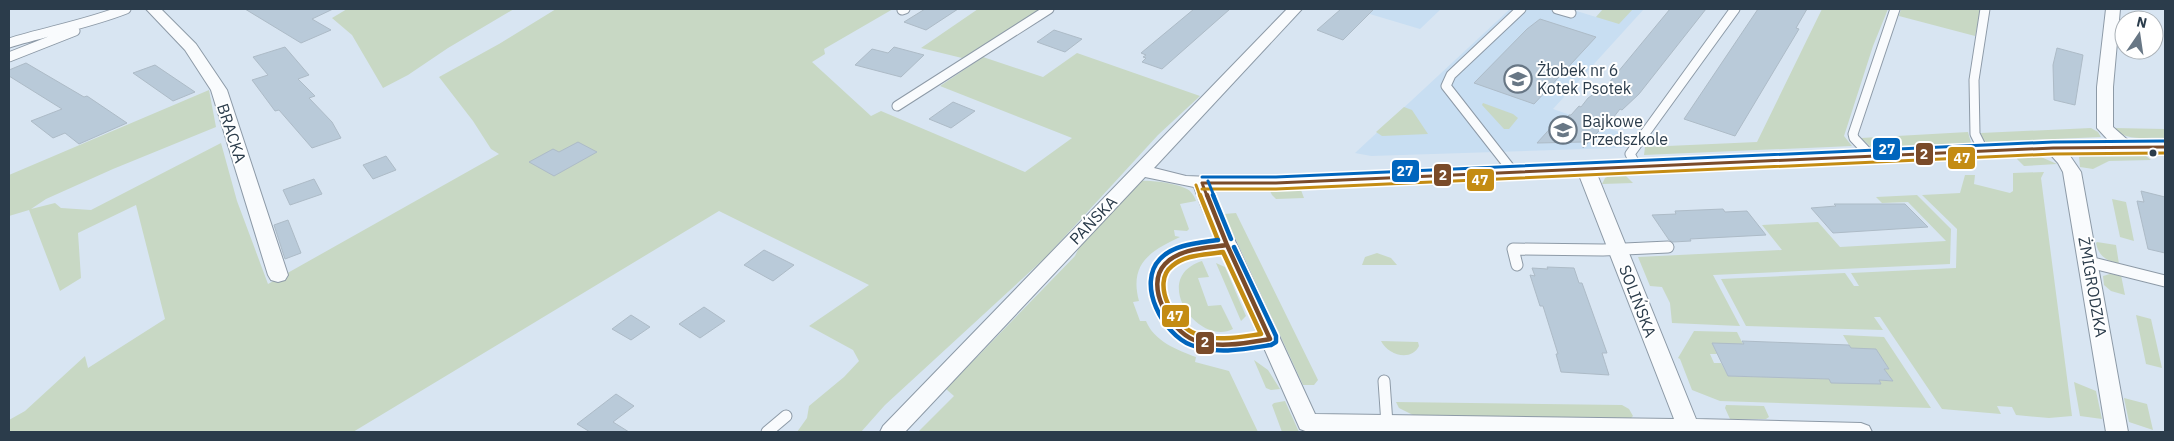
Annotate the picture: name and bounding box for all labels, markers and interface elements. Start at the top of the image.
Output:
north arrow [2114,10,2164,60]
text: N [2135,12,2149,32]
place label: Żłobek nr 6 Kotek Psotek [1537,60,1632,98]
school or university icon: Żłobek nr 6 Kotek Psotek [1503,64,1533,94]
street label: BRACKA [213,101,251,165]
place label: Bajkowe Przedszkole [1582,111,1668,149]
school or university icon: Bajkowe Przedszkole [1548,115,1578,145]
line badge: 27 [1872,137,1901,161]
text: 27 [1879,140,1895,158]
line badge: 2 [1915,142,1934,166]
text: 2 [1920,145,1928,163]
line badge: 47 [1947,146,1976,170]
unlabelled marker [2148,148,2158,158]
text: 47 [1954,149,1970,167]
line badge: 27 [1391,159,1420,183]
text: 27 [1397,162,1413,180]
line badge: 2 [1433,163,1452,187]
text: 2 [1439,166,1447,184]
line badge: 47 [1466,168,1495,192]
text: 47 [1472,171,1488,189]
street label: PAŃSKA [1064,191,1121,249]
street label: ŻMIGRODZKA [2074,235,2112,339]
street label: SOLIŃSKA [1615,262,1662,340]
line badge: 47 [1161,304,1190,328]
text: 47 [1167,307,1183,325]
line badge: 2 [1195,331,1215,355]
text: 2 [1201,333,1209,351]

